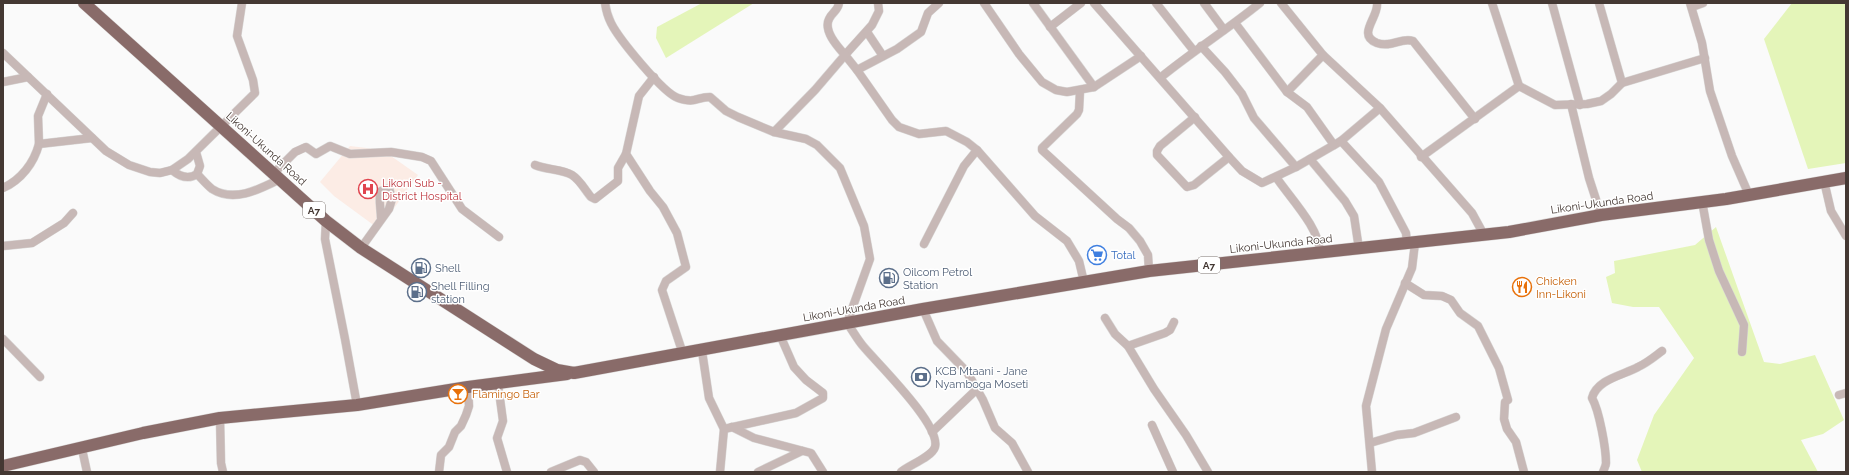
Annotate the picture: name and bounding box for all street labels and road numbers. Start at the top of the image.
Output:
street label: Likoni-Ukunda Road [223,110,309,189]
street label: Likoni-Ukunda Road [1550,189,1654,217]
road number: A7 [303,202,325,218]
street label: Likoni-Ukunda Road [1229,232,1333,256]
road number: A7 [1198,257,1220,273]
street label: Likoni-Ukunda Road [802,294,906,324]

